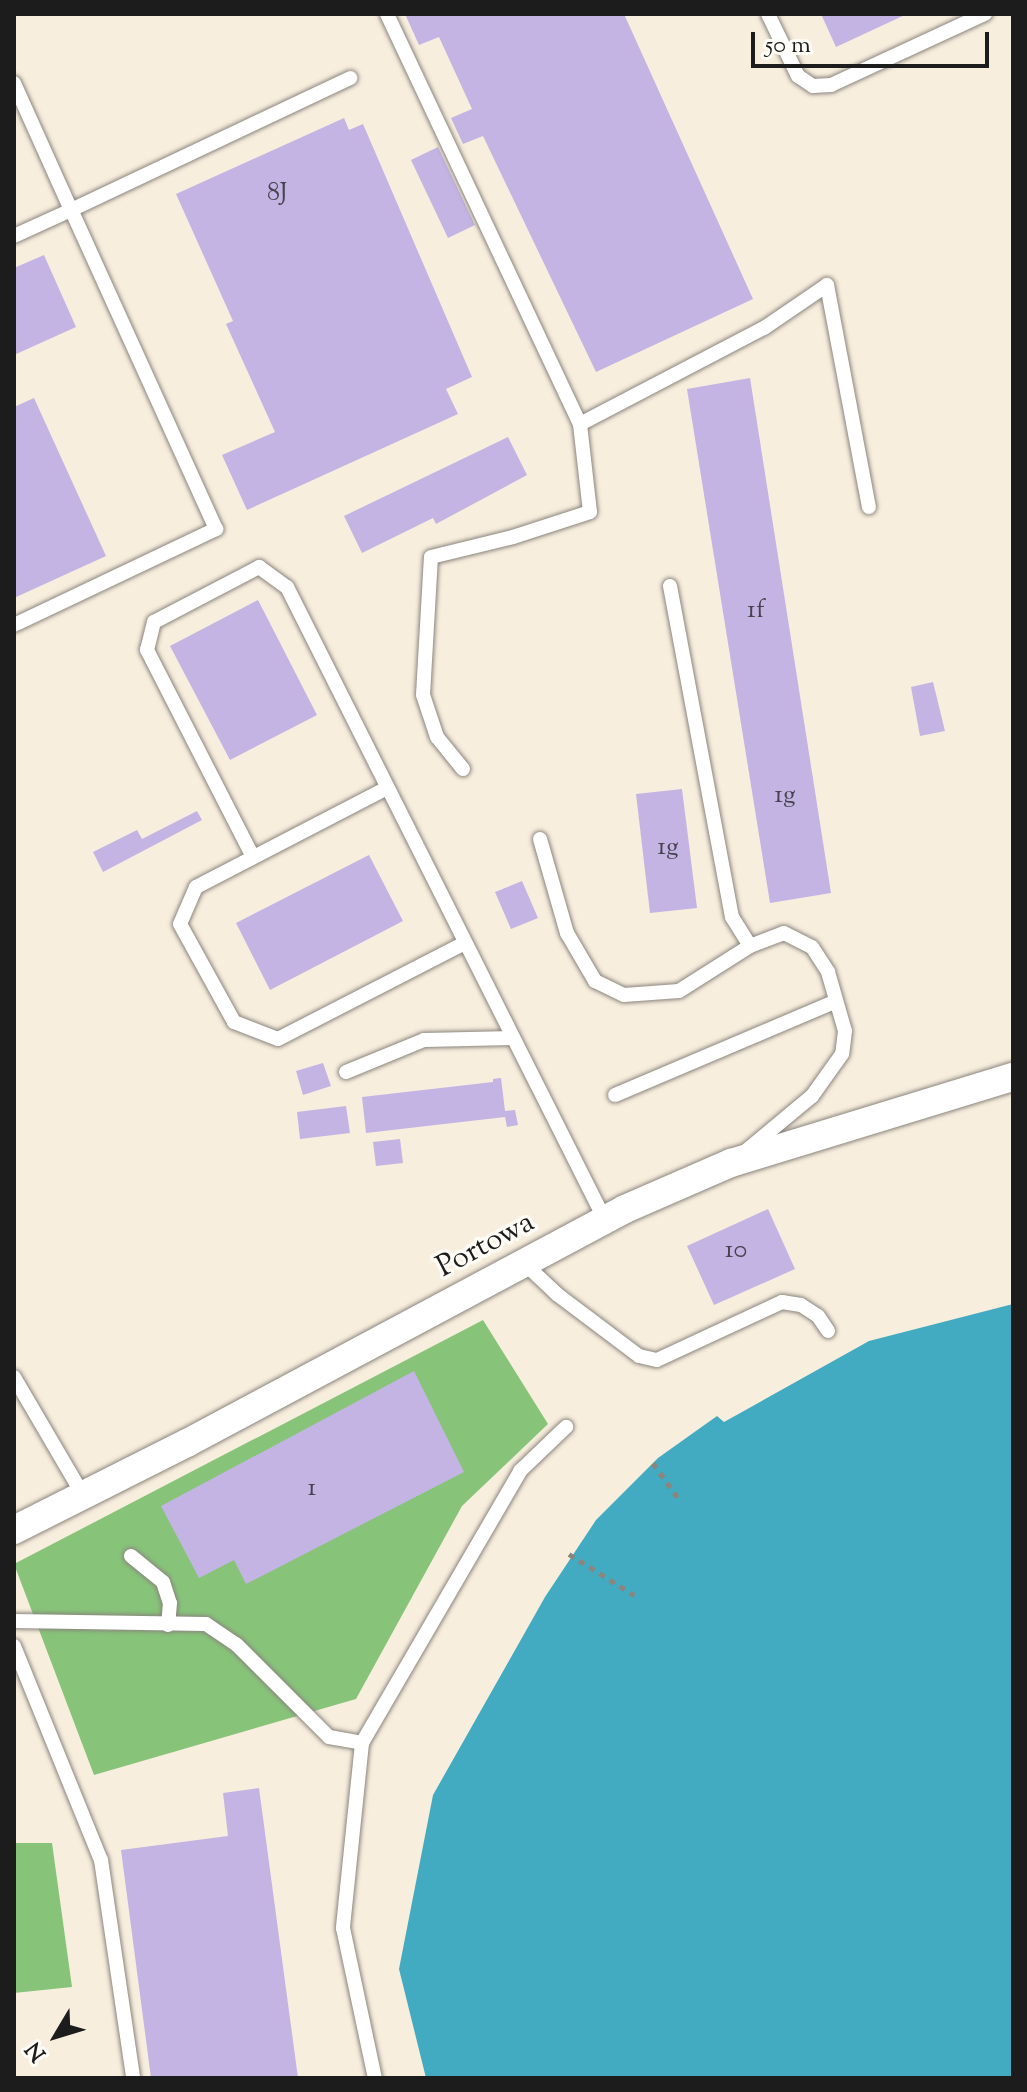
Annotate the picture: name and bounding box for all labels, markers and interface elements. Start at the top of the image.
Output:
scale bar [755,16,993,66]
text: 50 m [765,29,811,63]
house number: 8J [267,178,287,210]
house number: 1f [747,595,765,627]
house number: 1g [774,780,796,812]
house number: 1g [657,832,679,864]
street label: Portowa [431,1205,541,1287]
house number: 10 [725,1235,747,1267]
house number: 1 [308,1473,316,1505]
north arrow [16,1996,96,2076]
text: N [19,2034,55,2068]

